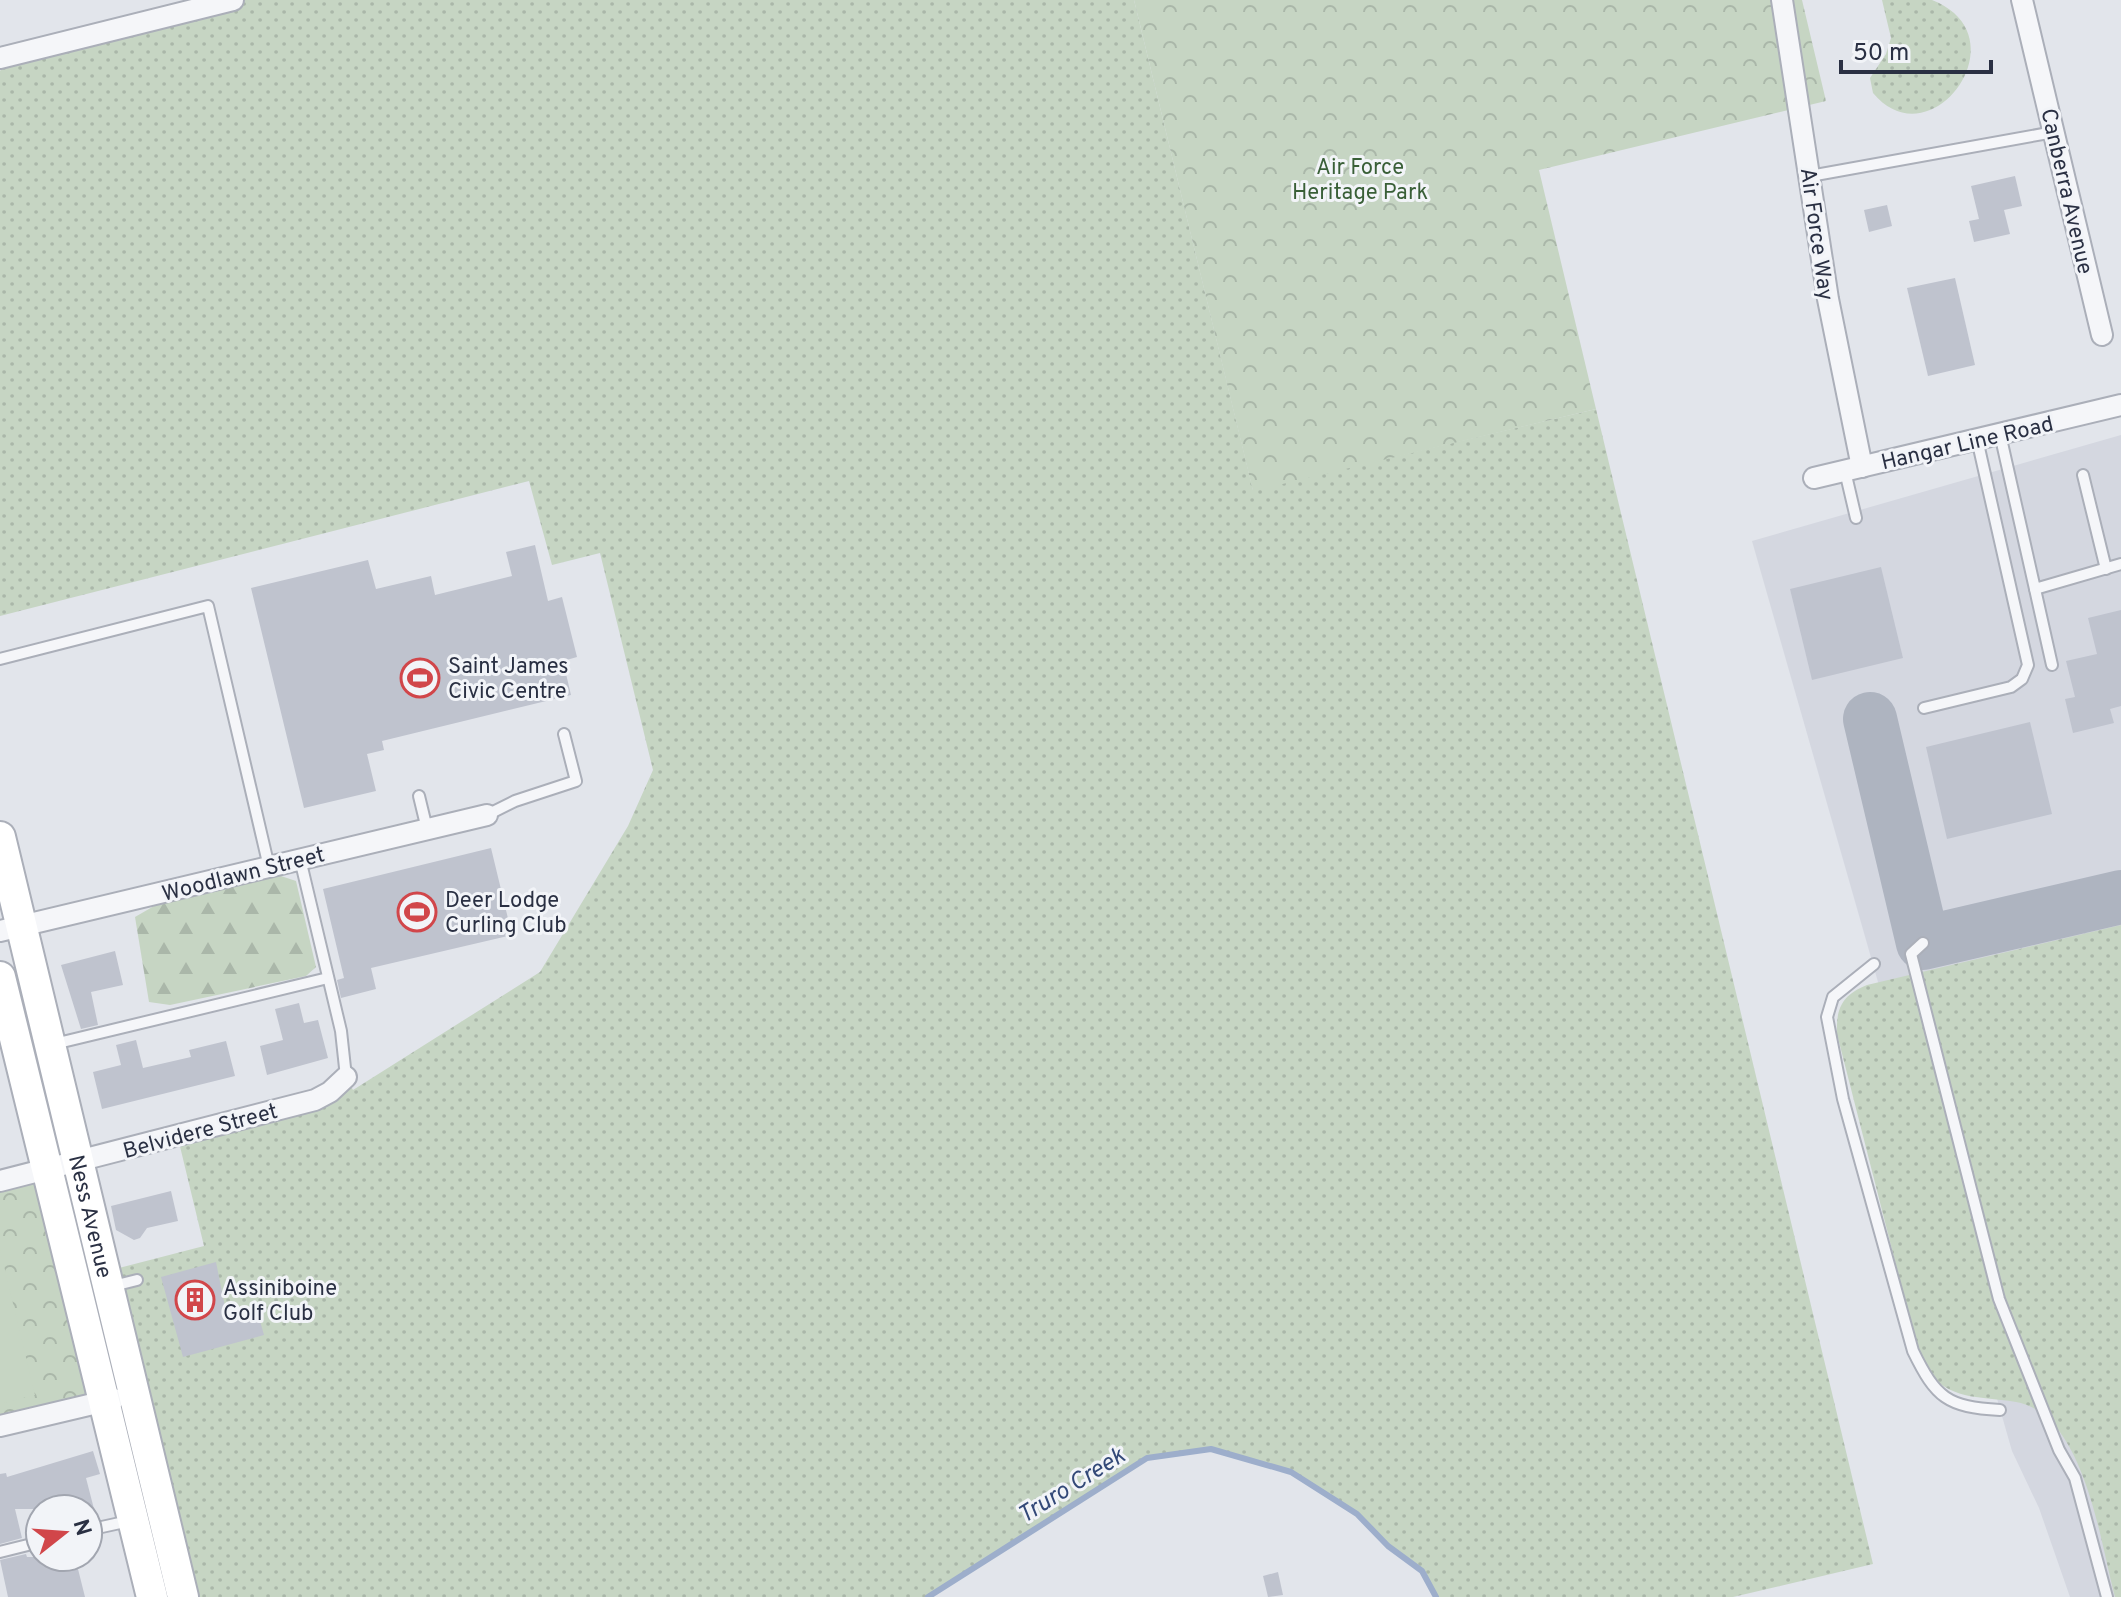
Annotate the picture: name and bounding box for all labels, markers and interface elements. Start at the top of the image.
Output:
scale bar [1841,24,1991,74]
text: 50 m [1853,39,1909,69]
street label: Canberra Avenue [2033,106,2098,277]
park label: Air Force Heritage Park [1292,155,1428,207]
street label: Air Force Way [1793,166,1838,303]
street label: Hangar Line Road [1879,411,2056,477]
place label: Saint James Civic Centre [448,654,569,706]
sports icon: Saint James Civic Centre [399,657,441,699]
street label: Woodlawn Street [159,842,328,909]
place label: Deer Lodge Curling Club [445,888,567,940]
sports icon: Deer Lodge Curling Club [396,891,438,933]
street label: Belvidere Street [120,1099,281,1166]
street label: Ness Avenue [61,1152,117,1281]
place label: Assiniboine Golf Club [223,1276,337,1328]
building icon: Assiniboine Golf Club [174,1279,216,1321]
water label: Truro Creek [1013,1441,1132,1531]
north arrow [24,1493,104,1573]
text: N [66,1516,96,1539]

